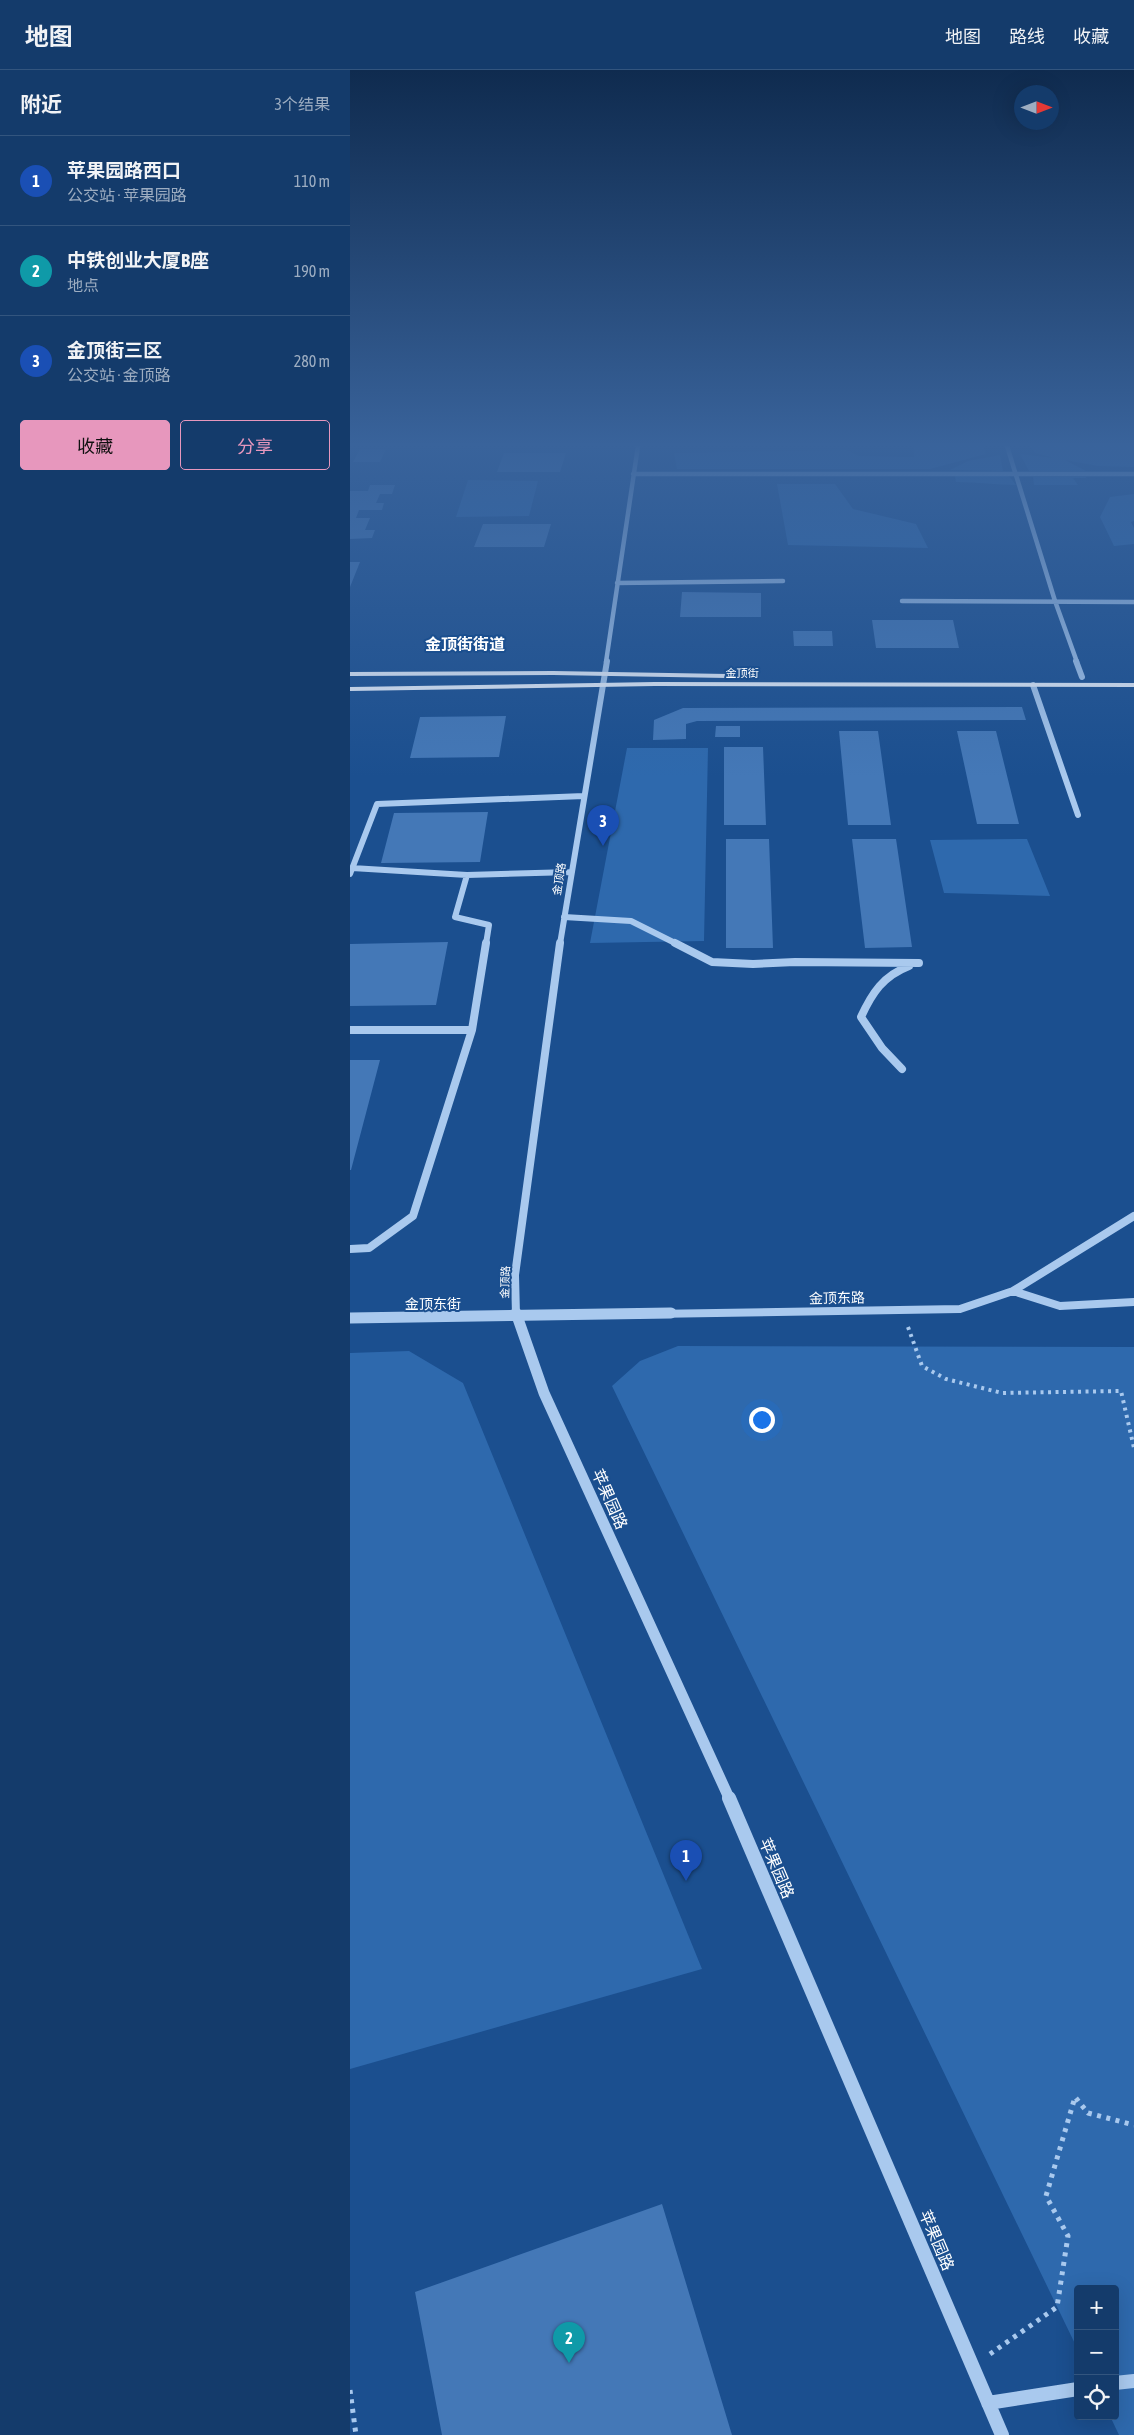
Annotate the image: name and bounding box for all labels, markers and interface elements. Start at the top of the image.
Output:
text: 地图 [25,23,73,50]
text: 地图 [945,26,981,47]
text: 路线 [1009,26,1045,47]
text: 收藏 [1073,26,1109,47]
north arrow [1014,85,1059,130]
text: 附近 [20,92,62,116]
text: 3个结果 [274,95,330,113]
text: 苹果园路西口 [67,159,181,181]
text: 1 [32,172,40,190]
text: 110 m [294,172,330,190]
text: 公交站 · 苹果园路 [67,186,187,204]
text: 中铁创业大厦B座 [67,249,209,271]
text: 2 [32,262,40,280]
text: 190 m [294,262,330,280]
text: 地点 [67,276,99,294]
text: 金顶街三区 [67,339,162,361]
text: 3 [32,352,40,370]
text: 280 m [294,352,330,370]
text: 公交站 · 金顶路 [67,366,171,384]
button: 收藏 [20,420,170,470]
button: 分享 [180,420,330,470]
district label: 金顶街街道 [425,635,505,653]
street label: 金顶街 [726,667,759,679]
pin: 3 [587,805,619,846]
street label: 金顶路 [550,862,568,896]
street label: 金顶路 [498,1265,512,1299]
street label: 金顶东路 [809,1290,865,1306]
street label: 金顶东街 [405,1296,461,1312]
your location [749,1407,775,1433]
street label: 苹果园路 [589,1466,631,1532]
street label: 苹果园路 [756,1835,798,1901]
pin: 1 [670,1840,702,1881]
street label: 苹果园路 [916,2207,958,2273]
map controls [1074,2285,1119,2420]
button: + [1074,2285,1119,2330]
pin: 2 [553,2322,585,2363]
button: − [1074,2330,1119,2375]
button: locate [1074,2375,1119,2420]

